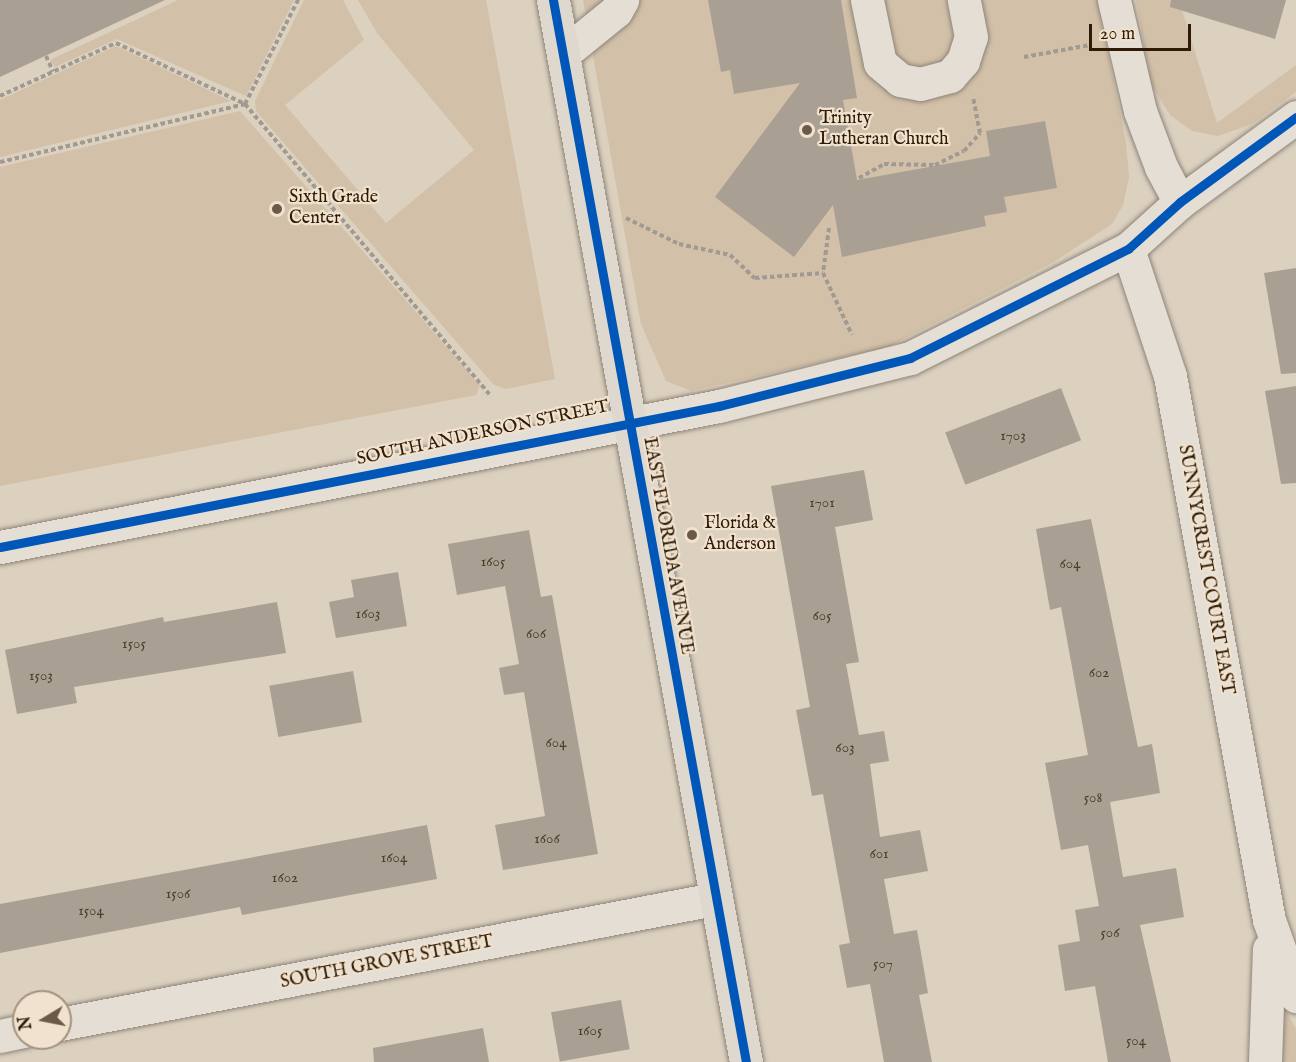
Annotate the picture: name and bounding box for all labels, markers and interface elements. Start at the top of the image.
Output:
scale bar [1092,12,1194,50]
text: 20 m [1100,23,1135,46]
place label: Trinity Lutheran Church [819,109,949,152]
marker: Trinity Lutheran Church [800,123,814,137]
place label: Sixth Grade Center [289,188,378,230]
marker: Sixth Grade Center [270,202,284,216]
street label: SOUTH ANDERSON STREET [355,397,611,471]
house number: 1703 [1000,427,1026,445]
street label: EAST FLORIDA AVENUE [637,436,697,656]
street label: SUNNYCREST COURT EAST [1172,443,1238,697]
house number: 1701 [809,494,835,512]
place label: Florida & Anderson [704,514,776,556]
marker: Florida & Anderson [685,528,699,542]
house number: 1605 [481,553,505,571]
house number: 604 [1059,555,1081,573]
house number: 1603 [356,605,380,623]
house number: 605 [812,607,832,625]
house number: 606 [526,625,546,643]
house number: 1505 [122,635,146,653]
house number: 602 [1089,664,1109,682]
house number: 1503 [29,667,53,685]
house number: 604 [545,734,567,752]
house number: 603 [835,739,855,757]
house number: 508 [1084,789,1102,807]
house number: 1606 [534,830,560,848]
house number: 601 [869,845,889,863]
house number: 1604 [381,849,407,867]
house number: 1602 [272,869,298,887]
house number: 1506 [166,885,190,903]
house number: 1504 [78,902,104,920]
house number: 506 [1100,924,1120,942]
street label: SOUTH GROVE STREET [279,932,495,994]
house number: 507 [873,955,893,973]
north arrow [12,990,72,1050]
text: N [15,1014,37,1031]
house number: 1605 [578,1022,602,1040]
house number: 504 [1126,1032,1146,1050]

